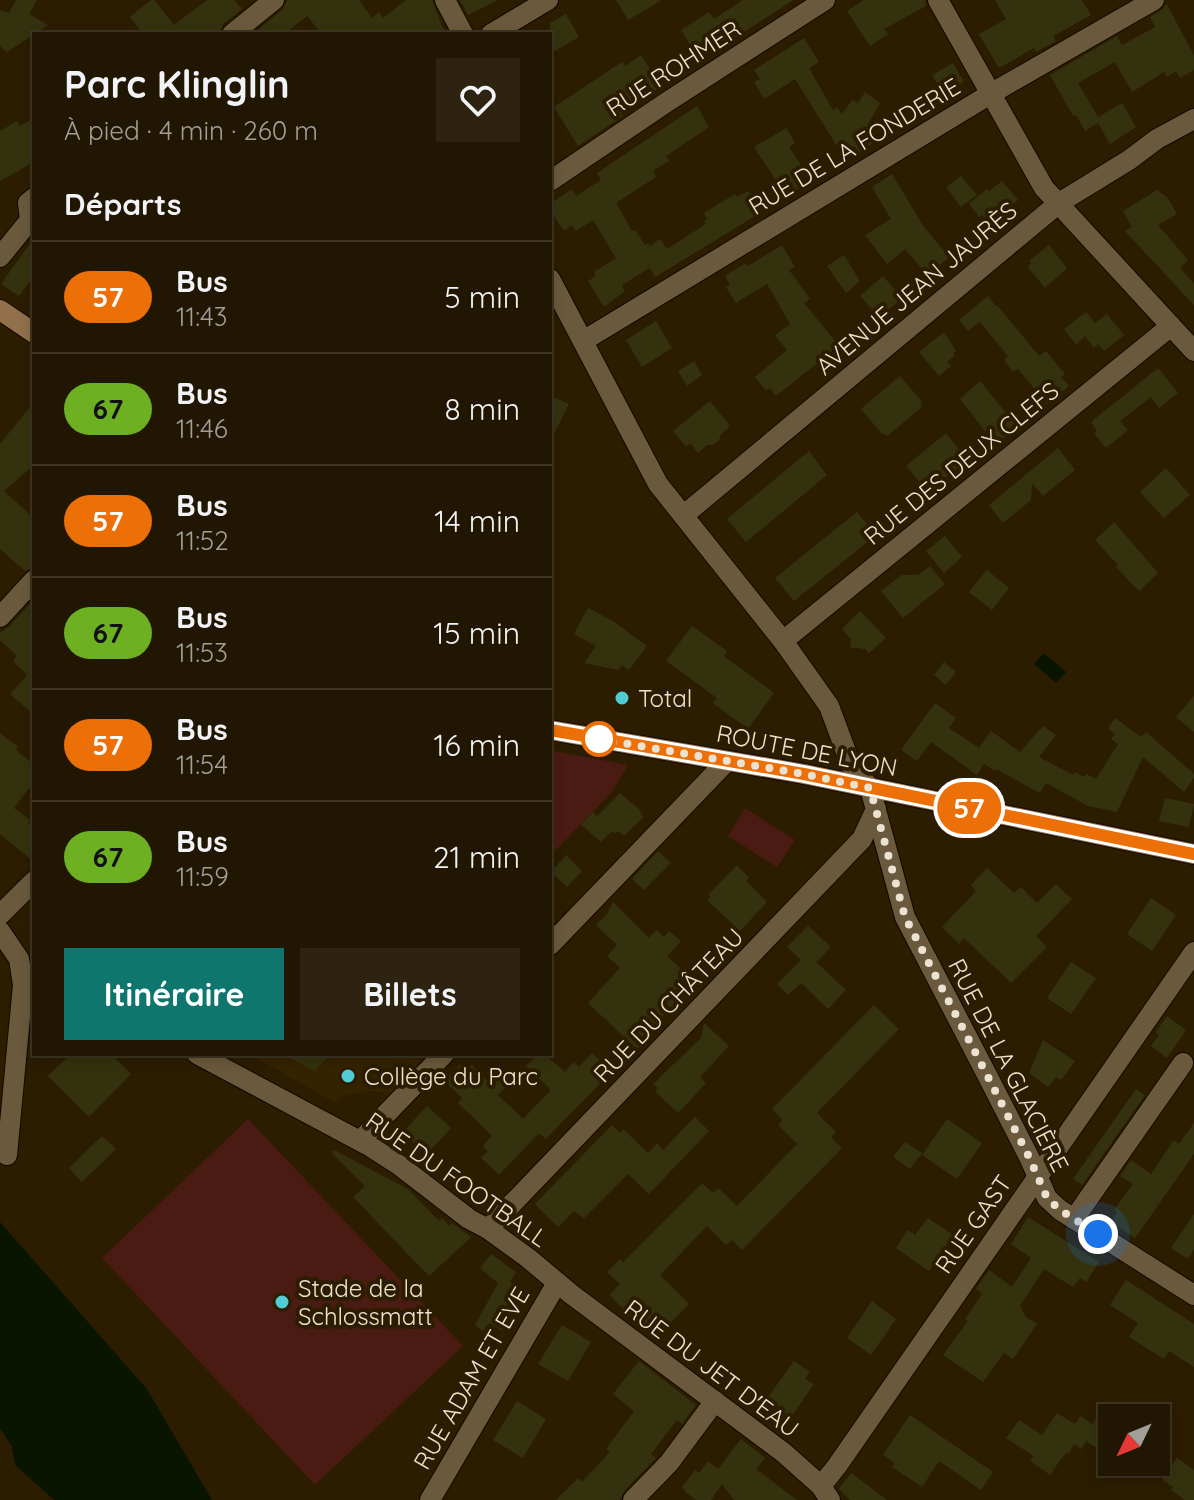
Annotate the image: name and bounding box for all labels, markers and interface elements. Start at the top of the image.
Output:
street label: RUE ROHMER [600,13,746,123]
button: heart [436,58,520,142]
text: Parc Klinglin [64,60,290,108]
street label: RUE DE LA FONDERIE [743,71,965,221]
text: À pied · 4 min · 260 m [64,114,318,147]
text: Départs [64,185,181,223]
street label: AVENUE JEAN JAURÈS [809,195,1023,381]
text: Bus [176,262,228,300]
text: 5 min [444,278,520,316]
text: 57 [92,279,124,314]
text: 11:43 [176,300,227,333]
text: Bus [176,374,228,412]
street label: RUE DES DEUX CLEFS [857,375,1065,551]
text: 8 min [444,390,520,428]
text: 67 [93,391,123,426]
text: 11:46 [176,412,228,445]
text: Bus [176,486,228,524]
text: 14 min [434,502,520,540]
text: 57 [92,503,124,538]
text: 11:52 [176,524,229,557]
text: Bus [176,598,228,636]
text: 15 min [433,614,520,652]
text: 67 [93,615,123,650]
text: 11:53 [176,636,228,669]
place label: Total [638,683,692,713]
marker: Total [613,689,631,707]
text: Bus [176,710,228,748]
street label: ROUTE DE LYON [714,718,900,782]
unlabelled marker [582,722,616,756]
text: 16 min [433,726,520,764]
text: 57 [92,727,124,762]
text: 11:54 [176,748,228,781]
line badge: 57 [933,782,1005,834]
text: 57 [953,790,985,825]
text: Bus [176,822,228,860]
text: 21 min [433,838,520,876]
text: 67 [93,839,123,874]
text: 11:59 [176,860,229,893]
street label: RUE DU CHÂTEAU [587,921,749,1089]
button: Itinéraire [64,948,284,1040]
button: Billets [300,948,520,1040]
street label: RUE DE LA GLACIÈRE [942,953,1076,1177]
place label: Collège du Parc [364,1061,538,1091]
marker: Collège du Parc [339,1067,357,1085]
street label: RUE DU FOOTBALL [360,1105,554,1253]
street label: RUE GAST [928,1169,1018,1279]
your location [1078,1214,1118,1254]
place label: Stade de la Schlossmatt [298,1273,433,1331]
street label: RUE ADAM ET EVE [407,1281,535,1475]
marker: Stade de la Schlossmatt [273,1293,291,1311]
street label: RUE DU JET D'EAU [619,1293,805,1443]
north arrow [1098,1404,1170,1476]
map controls [1098,1404,1170,1476]

